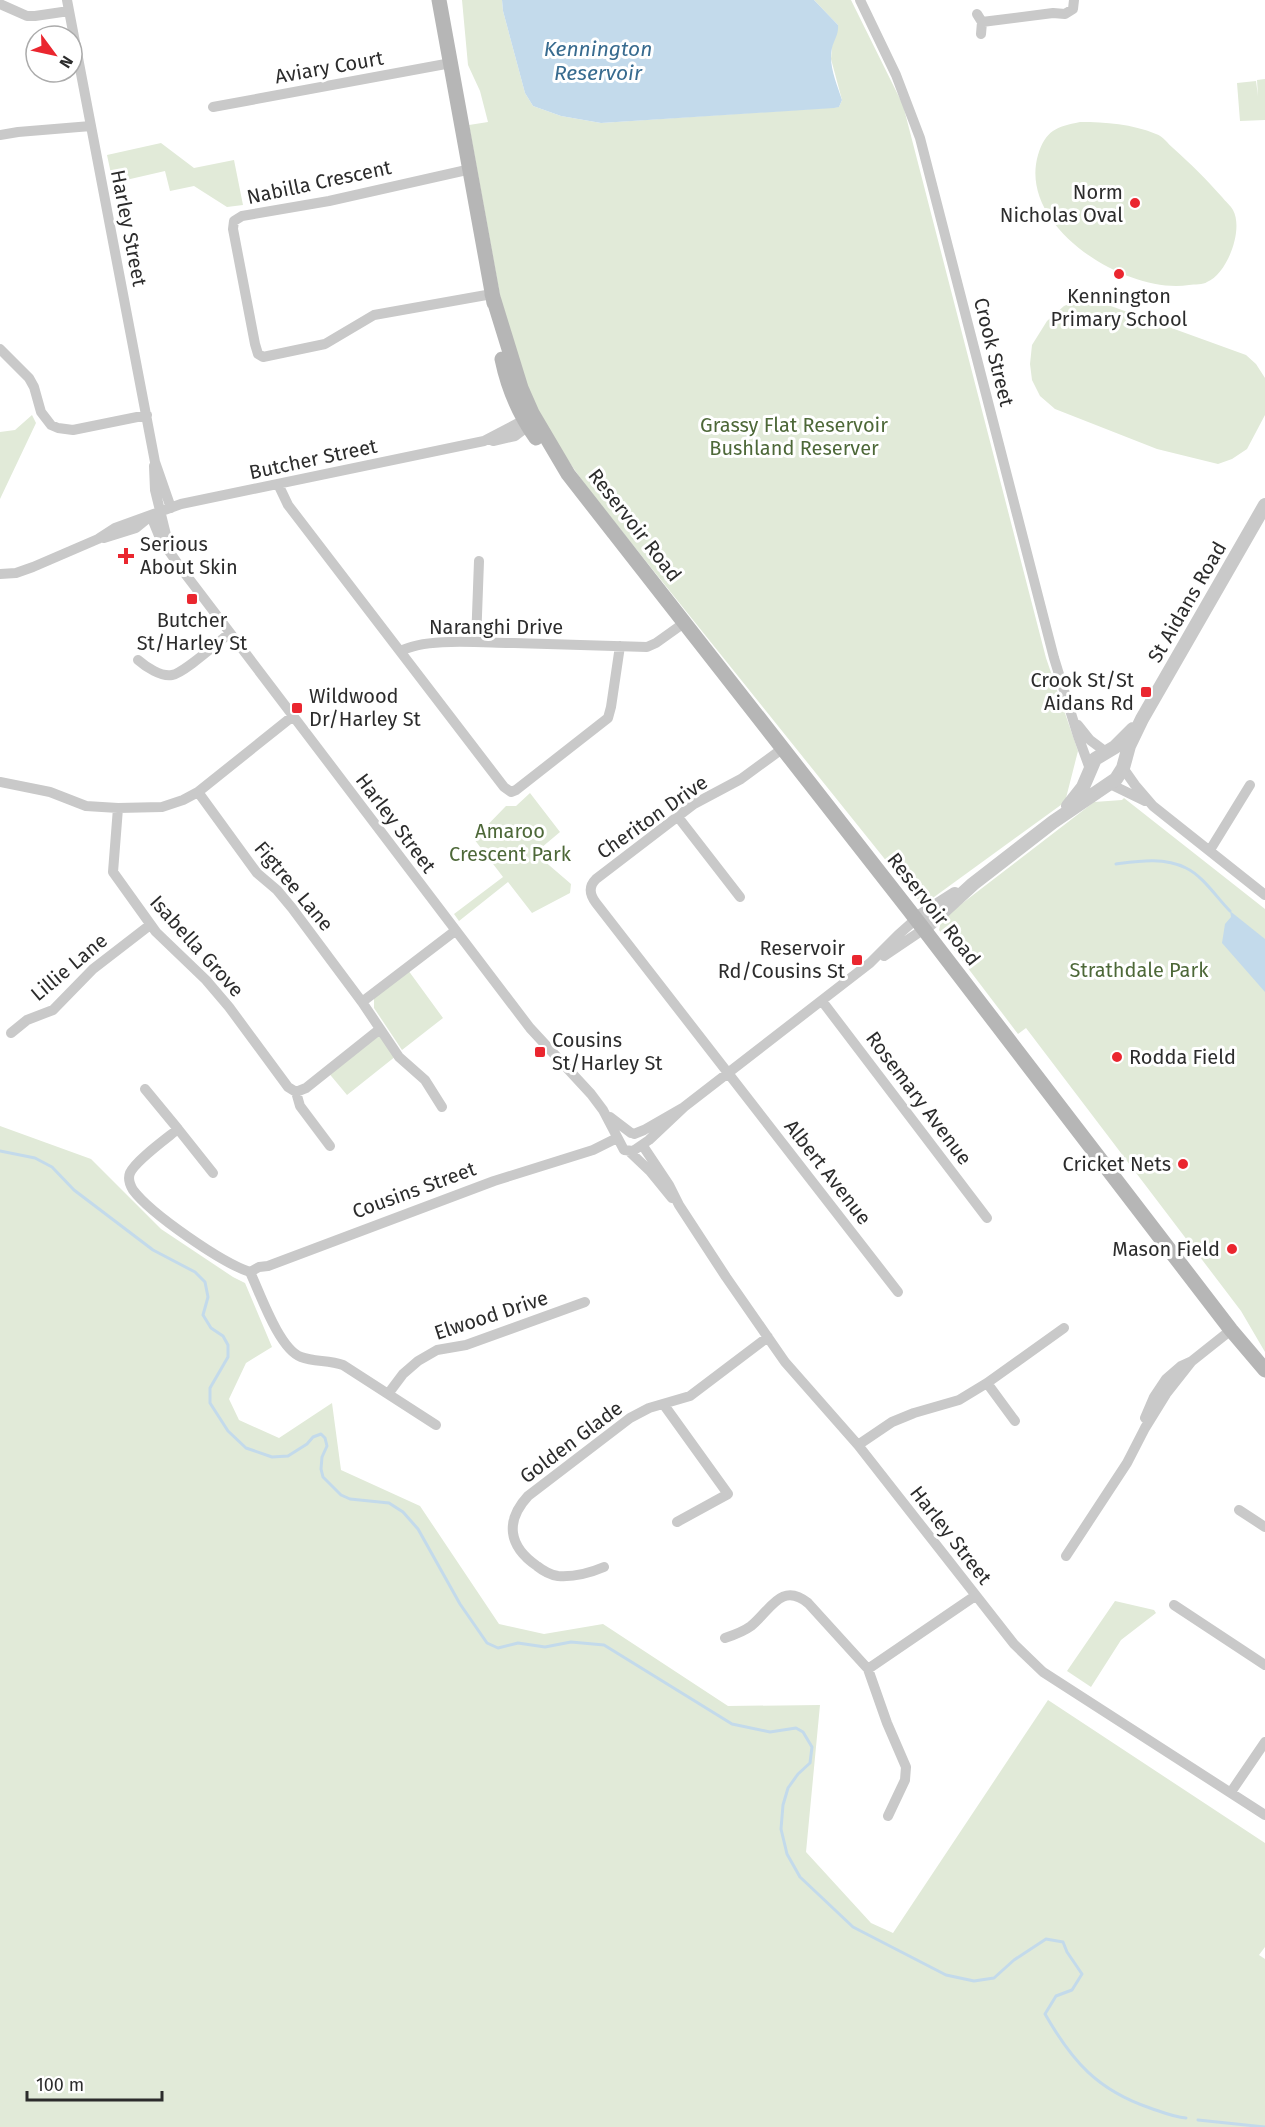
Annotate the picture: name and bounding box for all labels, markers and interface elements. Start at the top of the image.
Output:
north arrow [24,24,84,84]
water label: Kennington Reservoir [544,36,652,86]
street label: Aviary Court [273,46,386,88]
text: N [55,52,77,72]
street label: Nabilla Crescent [245,155,394,209]
street label: Harley Street [106,168,152,289]
place label: Norm Nicholas Oval [1000,180,1123,227]
marker: Norm Nicholas Oval [1128,196,1142,210]
marker: Kennington Primary School [1112,267,1126,281]
place label: Kennington Primary School [1051,284,1188,331]
street label: Crook Street [969,295,1019,410]
park label: Grassy Flat Reservoir Bushland Reserver [700,413,888,460]
street label: Butcher Street [247,434,380,484]
street label: Reservoir Road [583,464,687,586]
place label: Serious About Skin [140,532,238,579]
street label: St Aidans Road [1143,537,1231,667]
marker: Serious About Skin [117,547,135,565]
marker: Butcher St/Harley St [185,592,199,606]
place label: Butcher St/Harley St [137,608,248,655]
street label: Naranghi Drive [429,615,563,639]
place label: Crook St/St Aidans Rd [1030,668,1135,715]
place label: Wildwood Dr/Harley St [309,684,422,731]
marker: Crook St/St Aidans Rd [1139,685,1153,699]
marker: Wildwood Dr/Harley St [290,701,304,715]
street label: Harley Street [351,769,442,878]
street label: Cheriton Drive [592,770,712,864]
park label: Amaroo Crescent Park [449,819,572,866]
street label: Figtree Lane [249,836,339,936]
street label: Reservoir Road [882,848,986,970]
street label: Isabella Grove [145,890,249,1002]
street label: Lillie Lane [26,928,112,1006]
place label: Reservoir Rd/Cousins St [718,936,846,983]
marker: Reservoir Rd/Cousins St [850,953,864,967]
park label: Strathdale Park [1070,958,1209,982]
street label: Rosemary Avenue [861,1026,977,1170]
place label: Cousins St/Harley St [552,1028,663,1075]
marker: Cousins St/Harley St [533,1045,547,1059]
place label: Rodda Field [1129,1045,1236,1069]
marker: Rodda Field [1110,1050,1124,1064]
street label: Albert Avenue [780,1115,876,1229]
place label: Cricket Nets [1063,1152,1171,1176]
street label: Cousins Street [349,1156,480,1223]
marker: Cricket Nets [1176,1157,1190,1171]
place label: Mason Field [1112,1237,1220,1261]
marker: Mason Field [1225,1242,1239,1256]
street label: Elwood Drive [431,1285,551,1345]
street label: Golden Glade [515,1396,627,1488]
street label: Harley Street [905,1481,997,1590]
scale bar [27,2064,162,2102]
text: 100 m [36,2074,84,2096]

